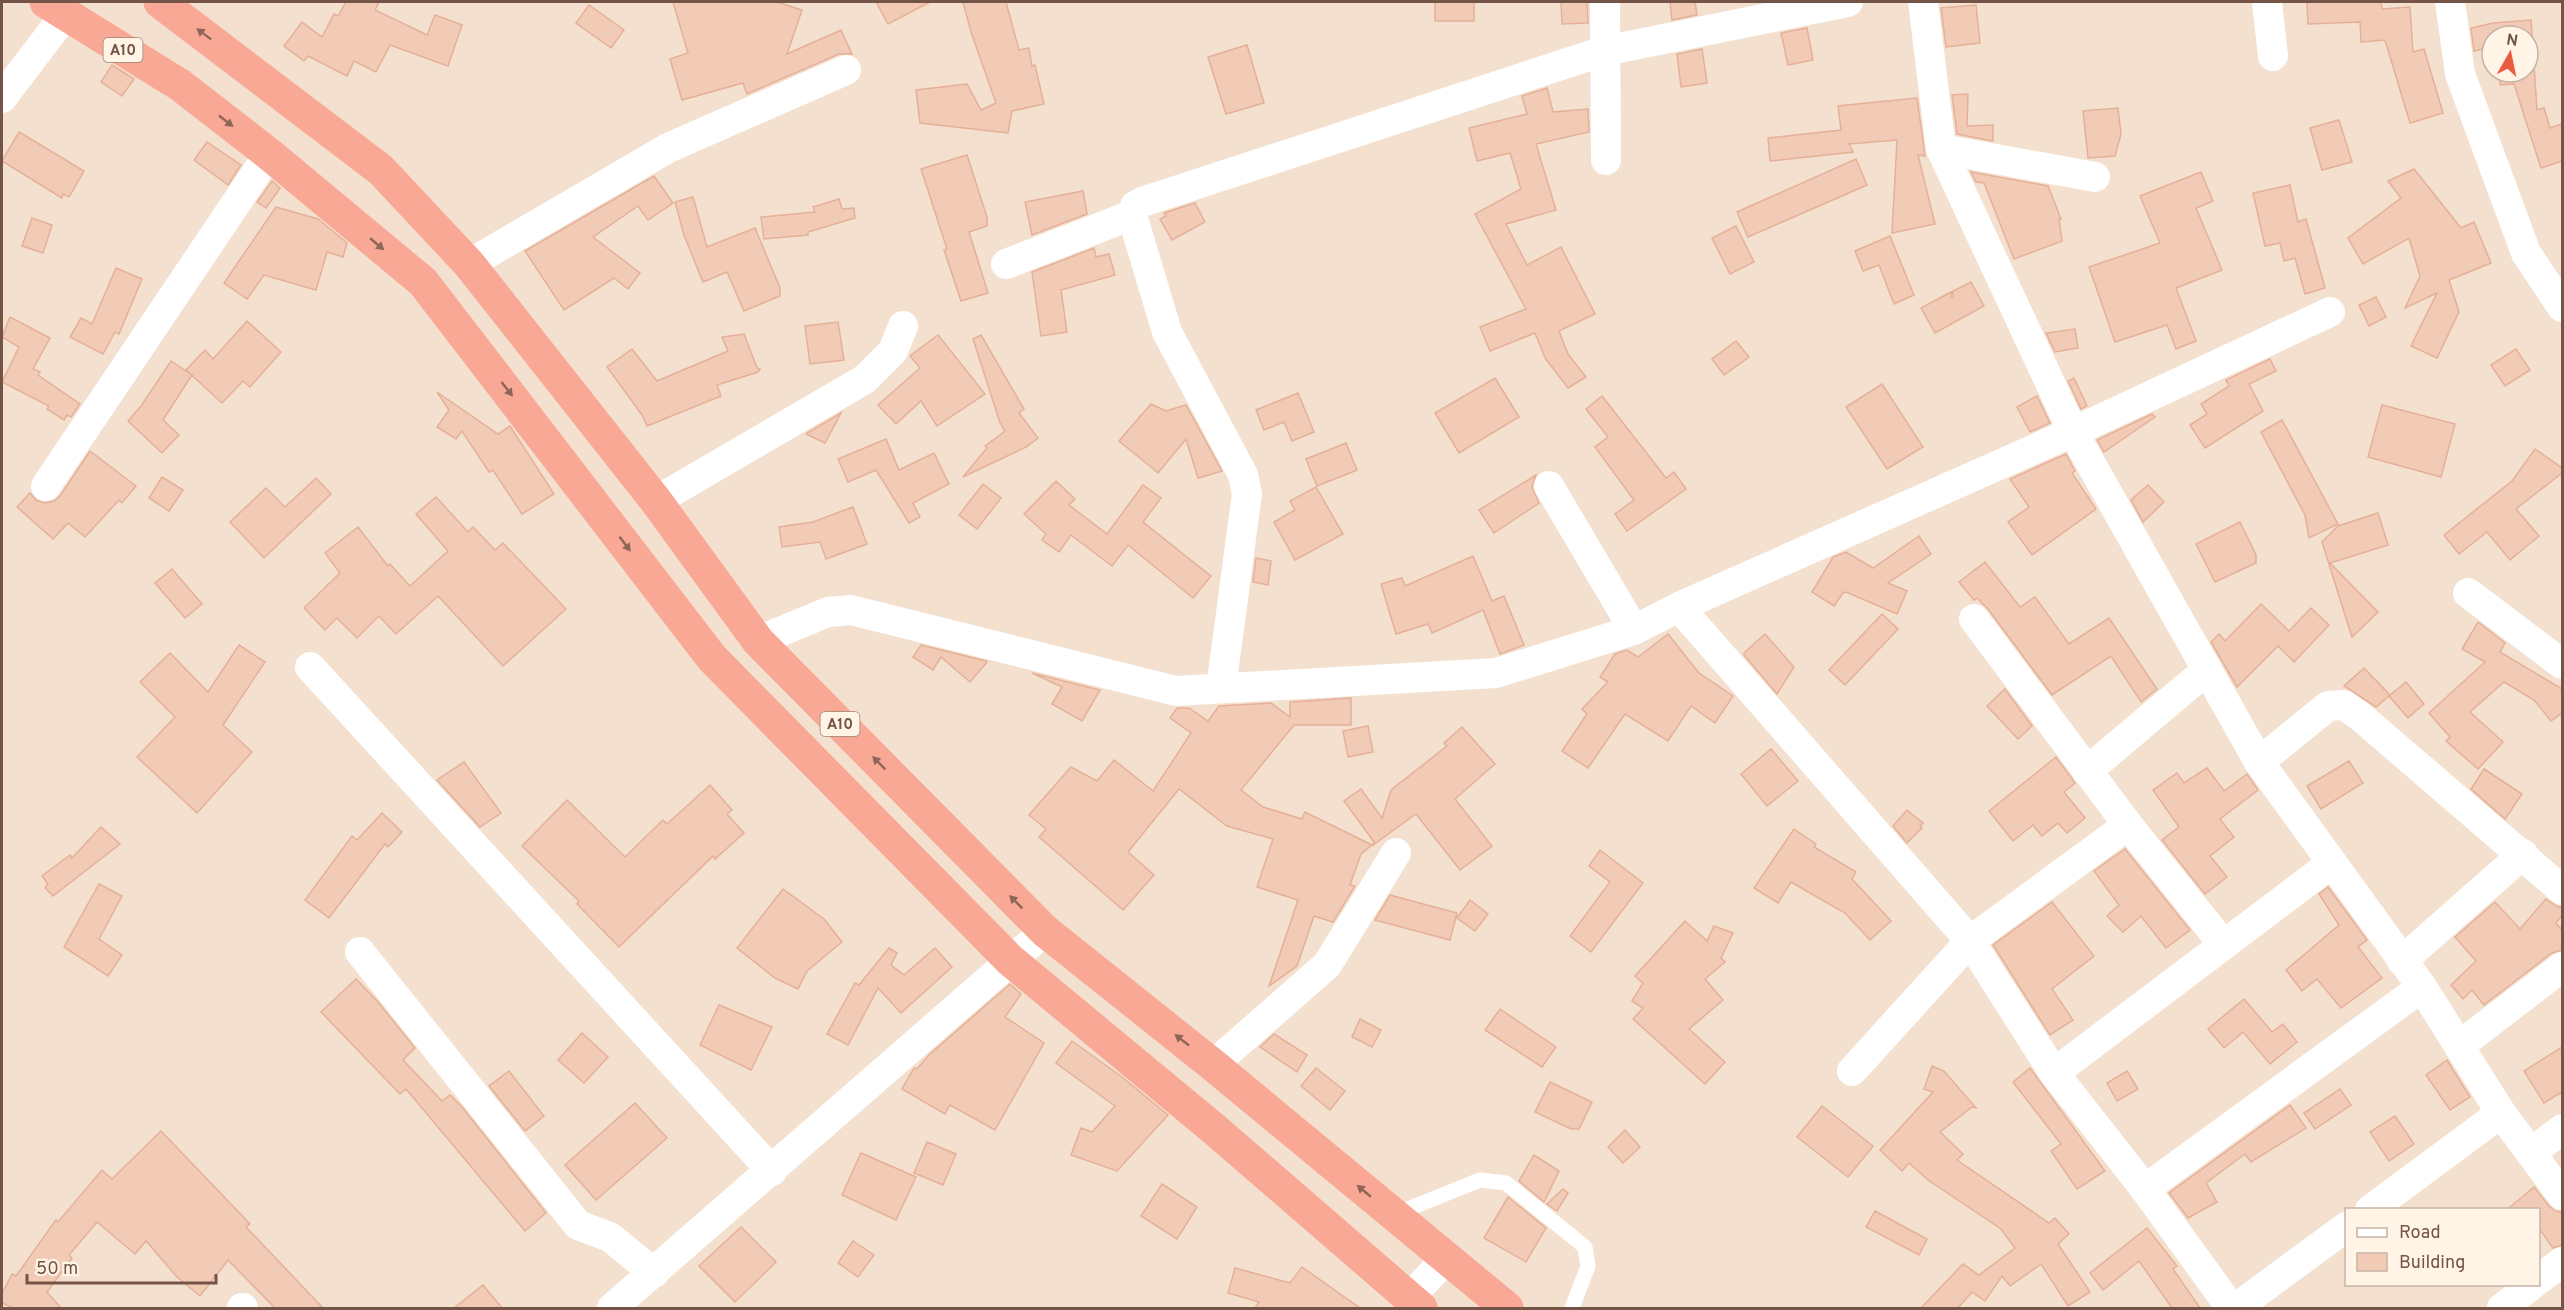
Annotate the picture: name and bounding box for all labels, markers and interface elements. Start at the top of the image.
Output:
north arrow [2480,24,2540,84]
one-way arrow [196,28,212,41]
text: N [2505,30,2519,52]
road number: A10 [104,38,142,62]
one-way arrow [219,114,234,126]
one-way arrow [369,237,384,250]
one-way arrow [500,381,512,396]
one-way arrow [618,536,630,551]
road number: A10 [820,712,860,736]
one-way arrow [872,756,886,771]
one-way arrow [1009,894,1023,909]
one-way arrow [1175,1034,1190,1047]
one-way arrow [1357,1185,1372,1198]
legend [2345,1208,2540,1286]
text: Road [2399,1222,2441,1245]
scale bar [27,1247,216,1285]
text: Building [2399,1252,2465,1275]
text: 50 m [36,1258,78,1281]

